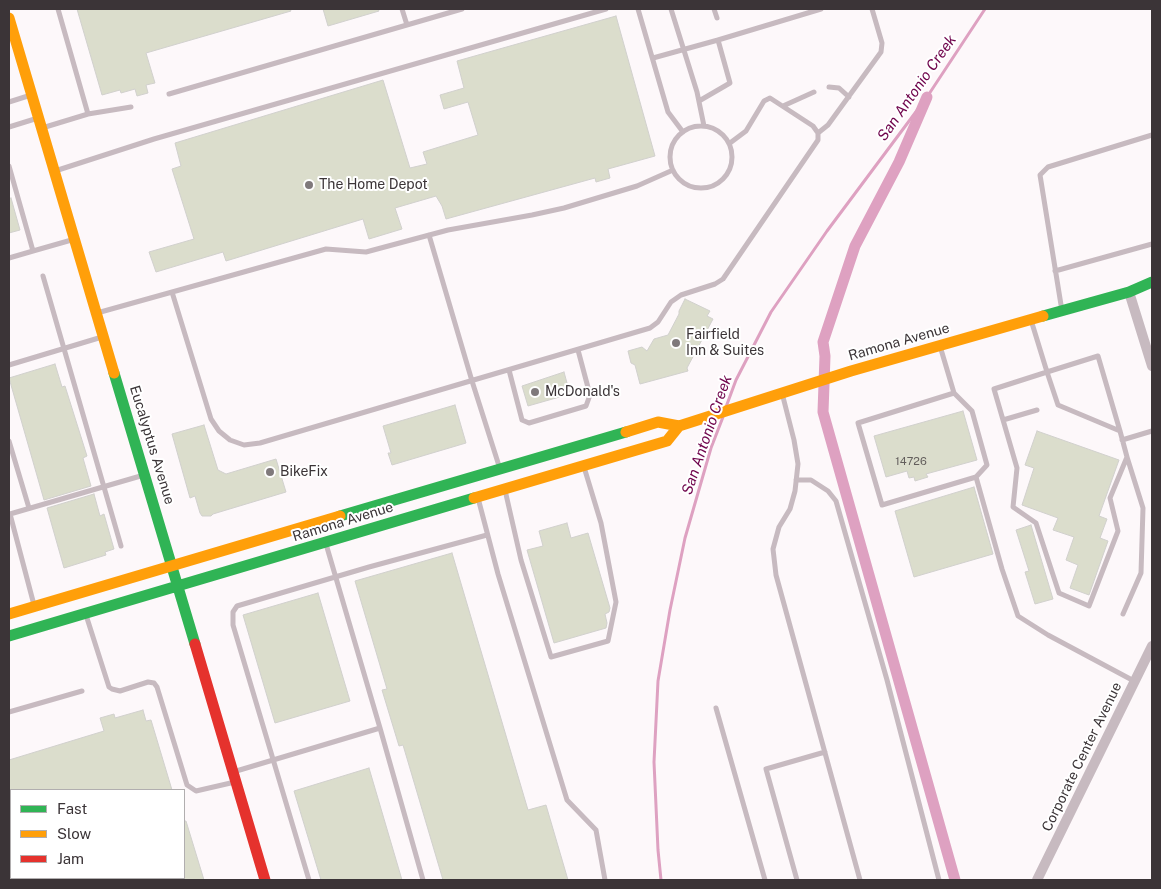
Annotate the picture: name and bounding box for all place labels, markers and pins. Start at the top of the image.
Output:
place label: The Home Depot [319,177,428,193]
marker: The Home Depot [303,179,315,191]
place label: Fairfield Inn & Suites [686,327,764,360]
marker: Fairfield Inn & Suites [670,337,682,349]
place label: McDonald's [545,384,620,400]
marker: McDonald's [529,386,541,398]
place label: BikeFix [280,464,328,480]
marker: BikeFix [264,466,276,478]

